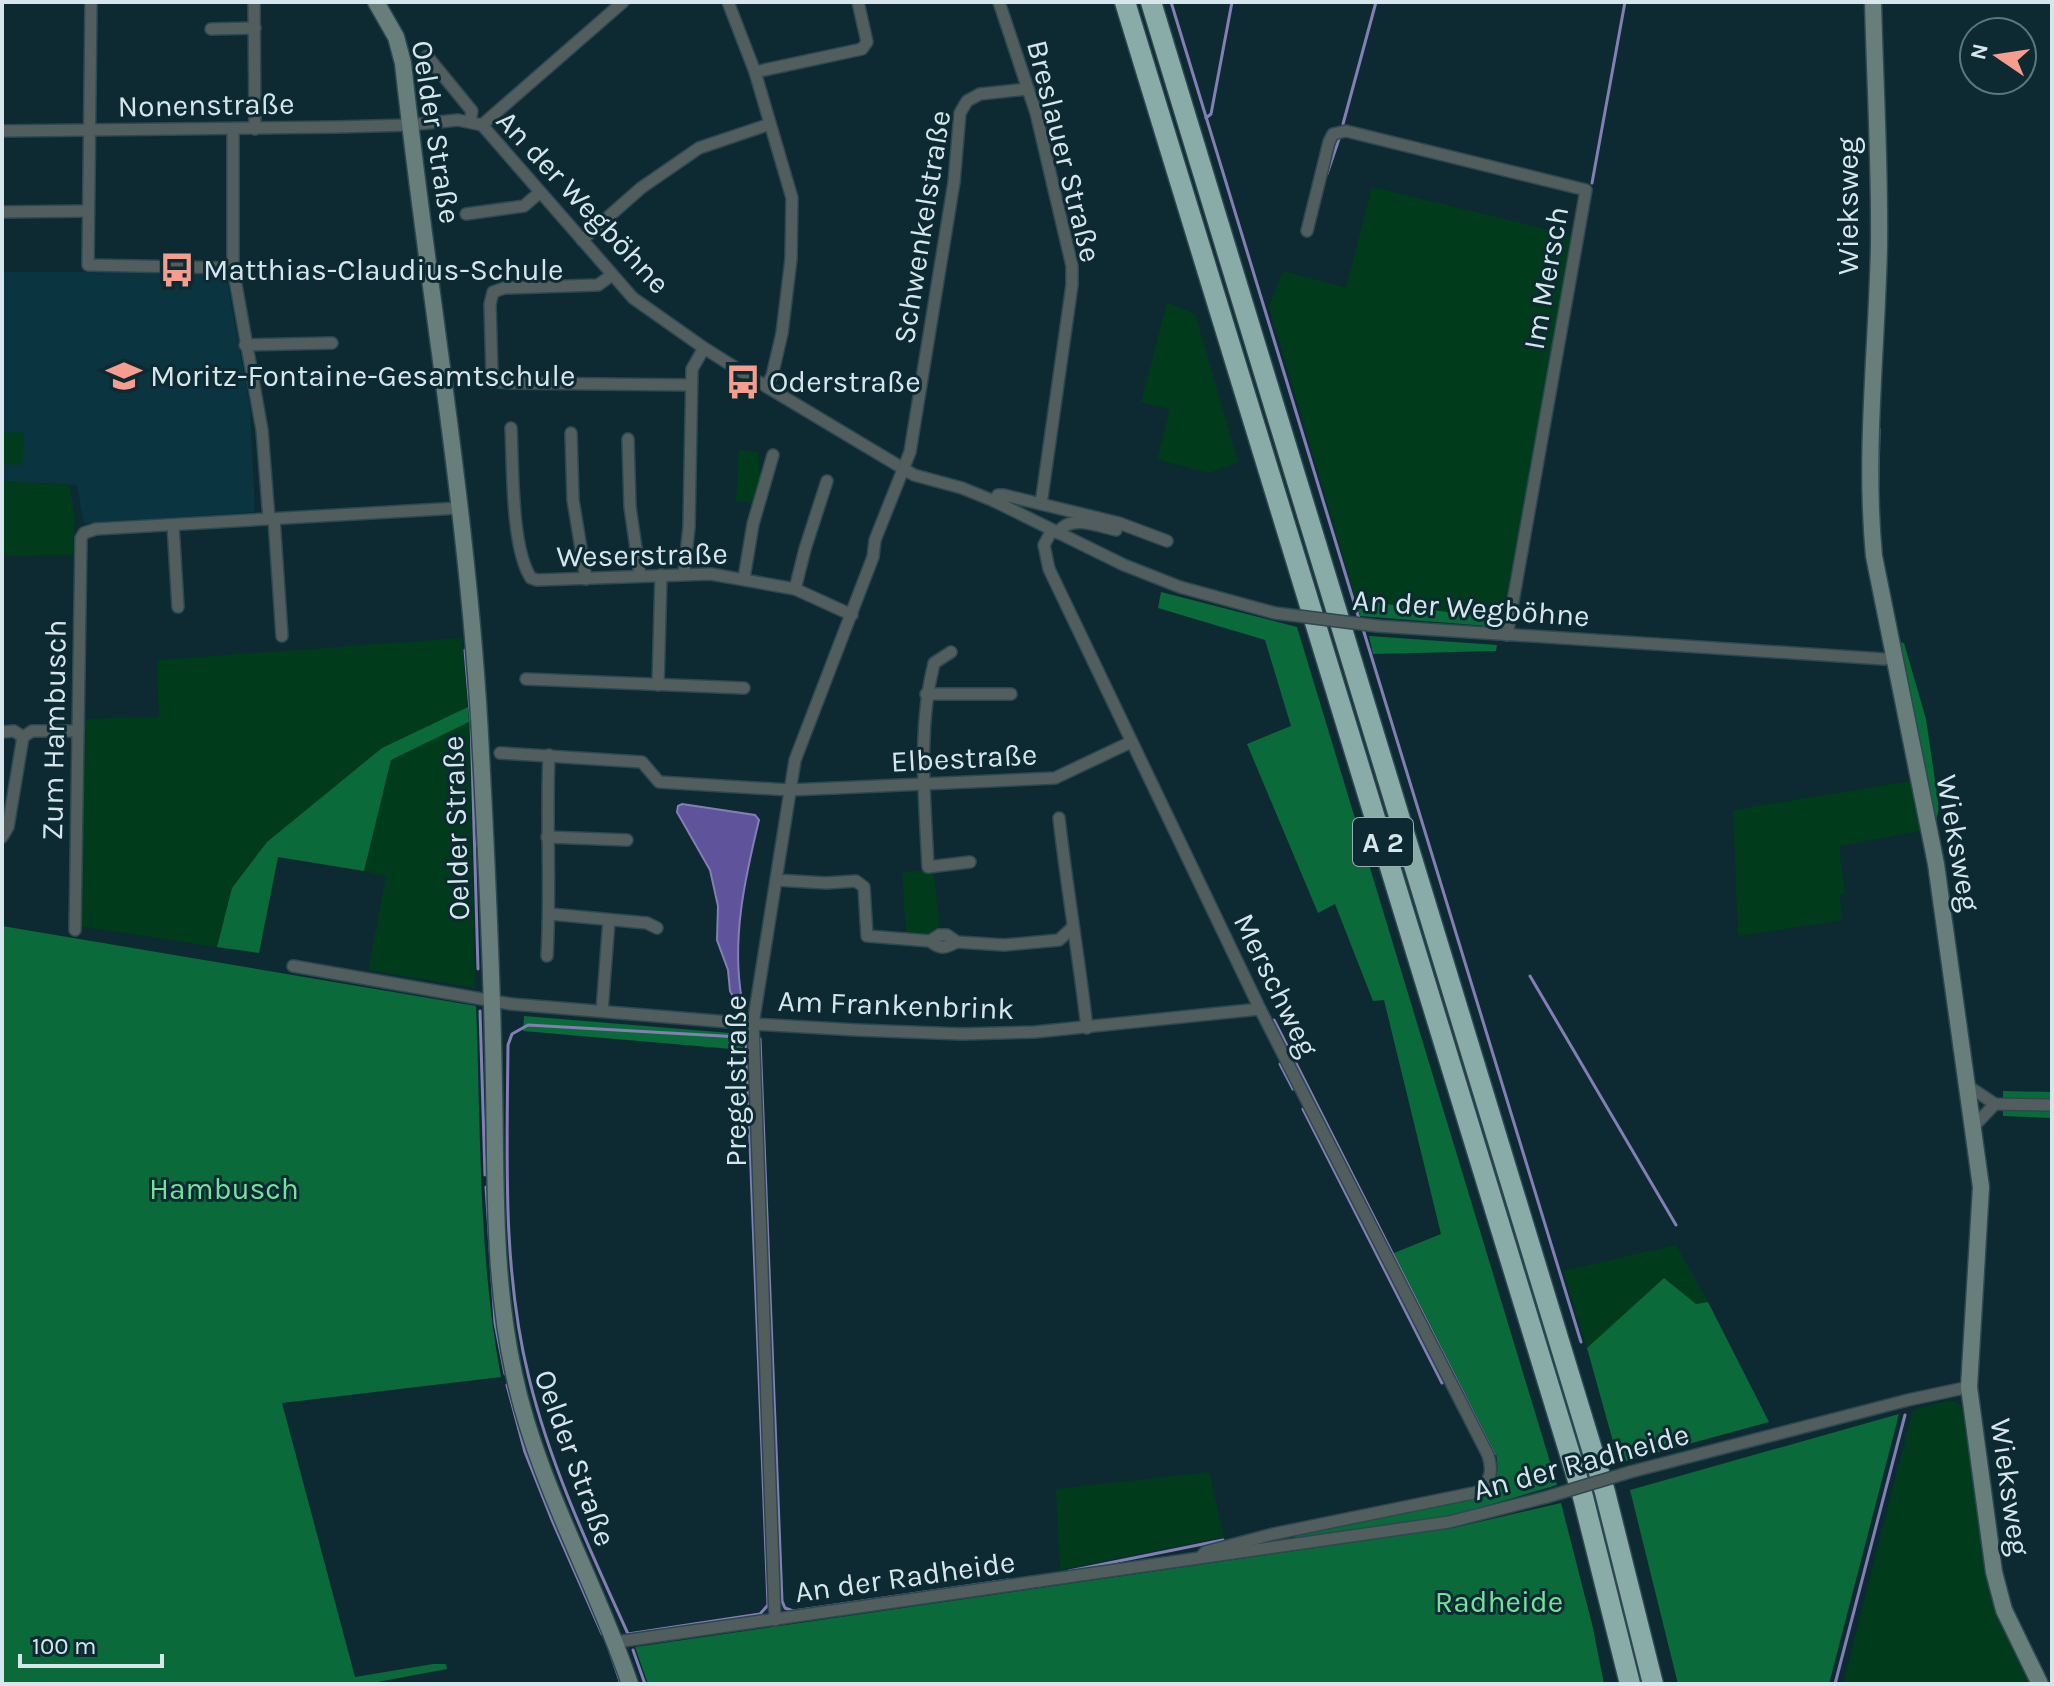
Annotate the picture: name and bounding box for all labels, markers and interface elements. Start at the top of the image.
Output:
north arrow [1958,16,2038,96]
street label: Breslauer Straße [1019,36,1109,266]
street label: Oelder Straße [404,38,468,226]
text: N [1965,41,1994,62]
street label: Nonenstraße [117,85,295,125]
street label: An der Wegböhne [489,103,677,301]
street label: Schwenkelstraße [886,108,958,346]
street label: Wieksweg [1830,137,1866,275]
street label: Im Mersch [1516,204,1576,352]
bus stop icon: Matthias-Claudius-Schule [158,251,196,289]
place label: Matthias-Claudius-Schule [203,252,564,288]
school or university icon: Moritz-Fontaine-Gesamtschule [105,357,143,395]
place label: Moritz-Fontaine-Gesamtschule [150,358,575,394]
bus stop icon: Oderstraße [724,363,762,401]
place label: Oderstraße [769,364,921,400]
street label: Weserstraße [556,536,728,574]
street label: An der Wegböhne [1351,582,1591,634]
street label: Zum Hambusch [34,619,74,841]
street label: Oelder Straße [435,735,477,921]
street label: Elbestraße [890,736,1038,780]
street label: Wieksweg [1928,772,1988,914]
road number: A 2 [1353,818,1413,866]
street label: Merschweg [1226,907,1326,1063]
street label: Am Frankenbrink [777,983,1015,1027]
street label: Pregelstraße [718,995,754,1167]
park label: Hambusch [149,1171,299,1207]
street label: Oelder Straße [526,1365,624,1551]
street label: An der Radheide [1469,1416,1693,1508]
street label: Wieksweg [1983,1416,2037,1558]
street label: An der Radheide [793,1544,1017,1610]
park label: Radheide [1435,1584,1563,1620]
scale bar [20,1618,162,1668]
text: 100 m [32,1632,97,1660]

